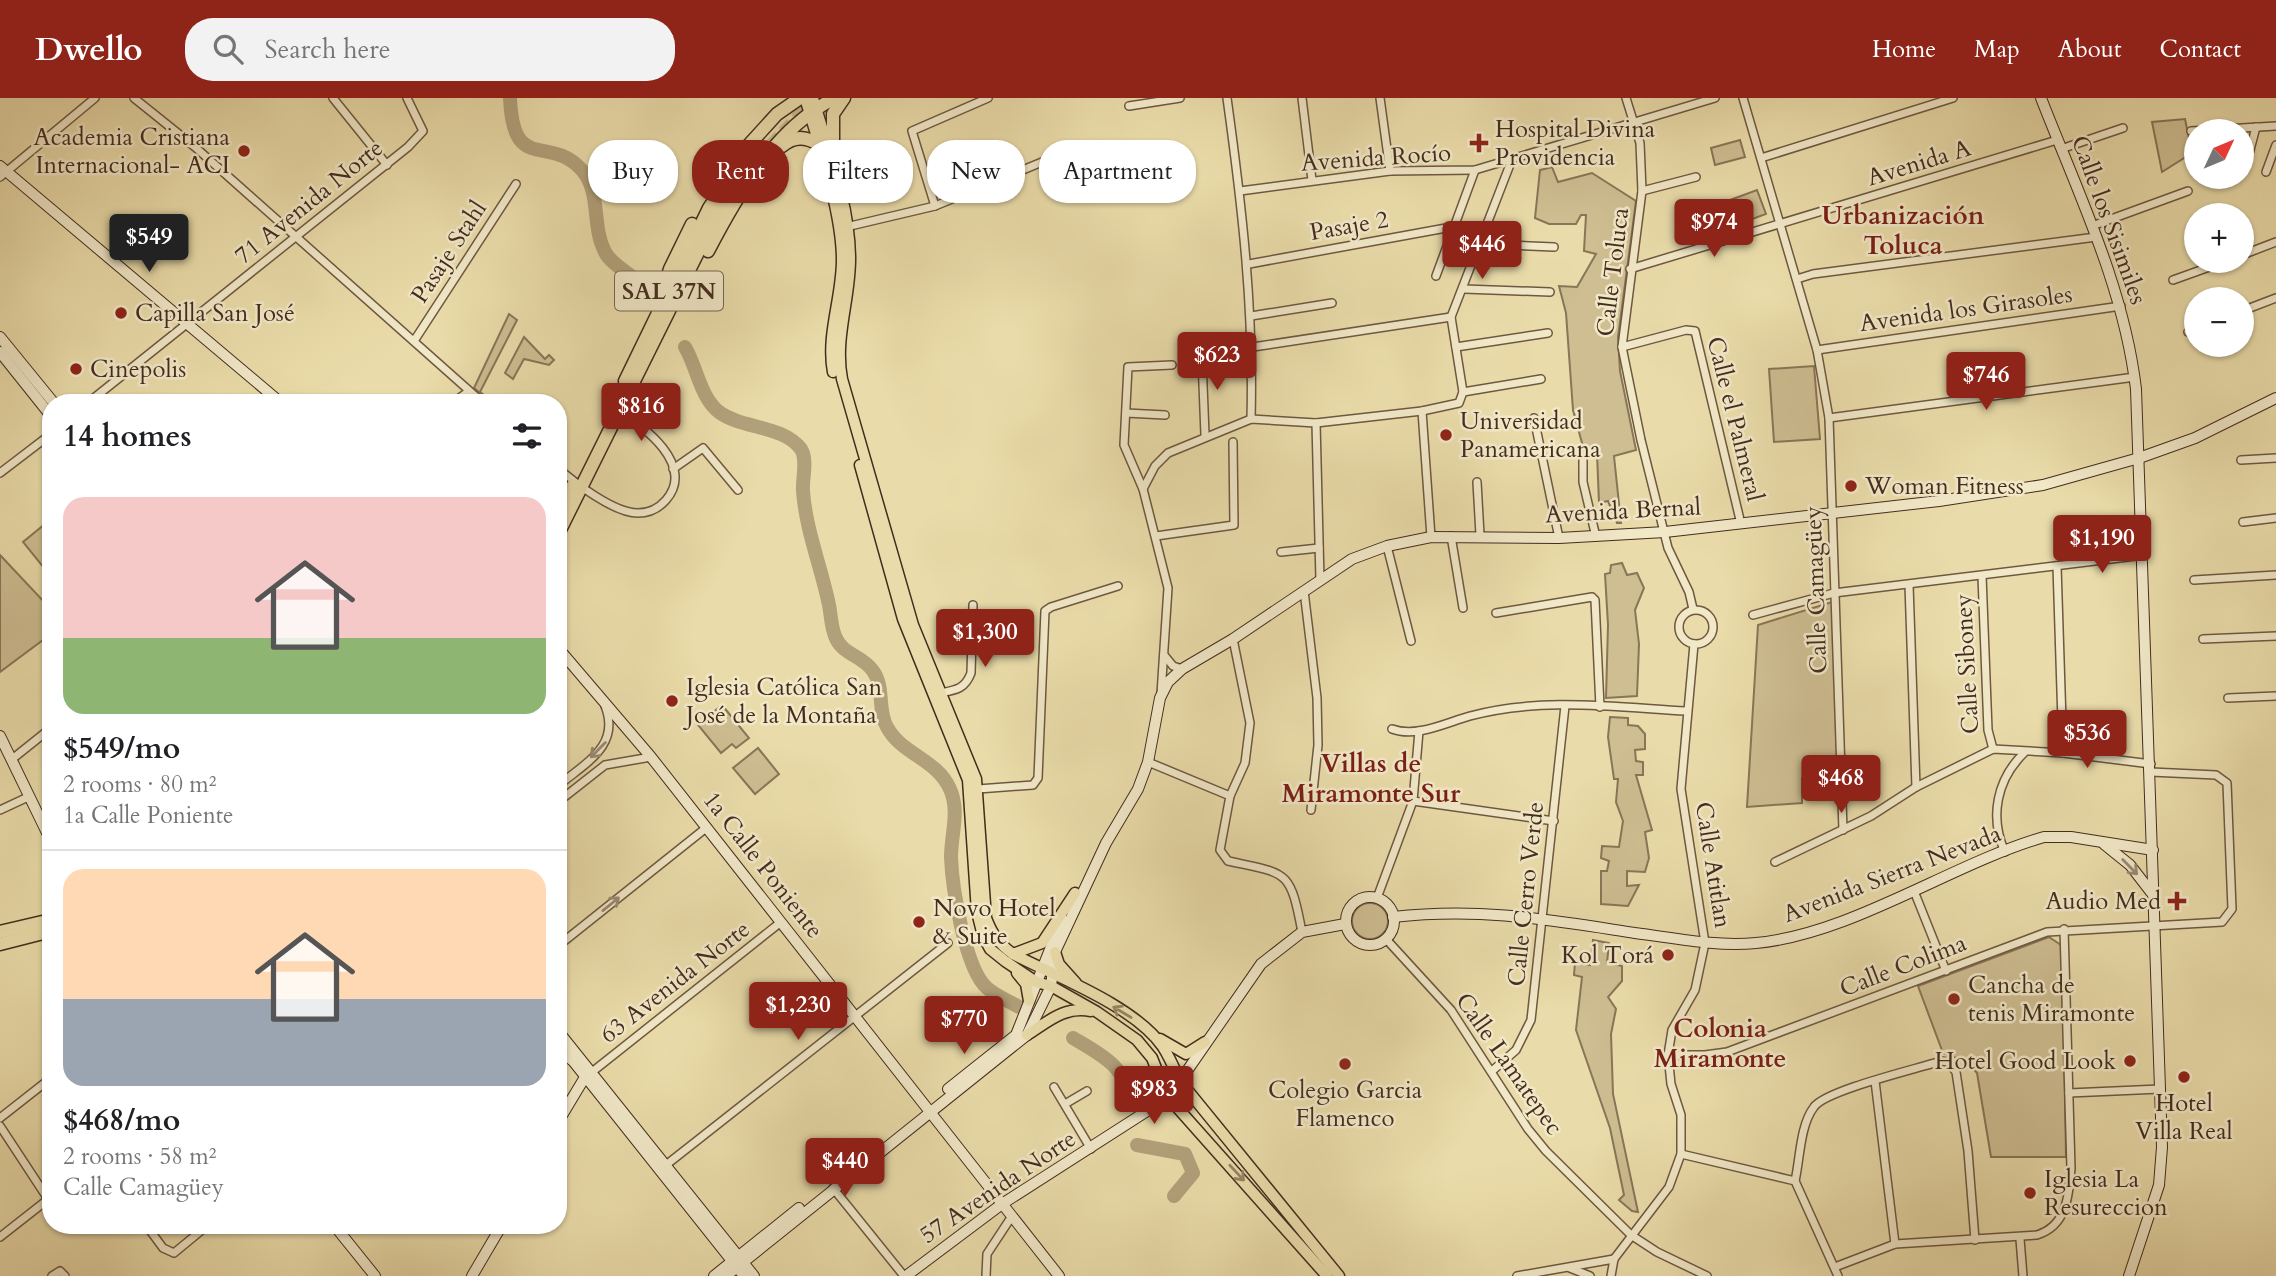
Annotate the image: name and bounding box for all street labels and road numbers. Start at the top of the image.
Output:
street label: Avenida A [1863,131,1976,194]
street label: Calle los Sisimiles [2063,131,2155,309]
street label: 71 Avenida Norte [228,132,390,272]
street label: Avenida Rocío [1300,136,1452,180]
street label: Pasaje Stahl [403,194,495,310]
street label: Pasaje 2 [1307,203,1391,249]
street label: Calle Toluca [1589,205,1637,338]
road number: SAL 37N [615,272,723,310]
street label: Avenida los Girasoles [1857,278,2075,340]
street label: Calle el Palmeral [1699,333,1771,505]
street label: Avenida Bernal [1544,490,1702,532]
street label: Calle Camagüey [1797,505,1835,674]
street label: Calle Siboney [1947,593,1987,735]
street label: 1a Calle Poniente [695,785,831,945]
street label: Calle Cerro Verde [1500,800,1552,988]
street label: Calle Atitlan [1687,800,1739,931]
street label: Avenida Sierra Nevada [1778,817,2006,931]
street label: 63 Avenida Norte [593,913,757,1051]
street label: Calle Colima [1835,927,1972,1005]
street label: Calle Lamatepec [1448,986,1570,1142]
street label: 57 Avenida Norte [913,1122,1083,1252]

